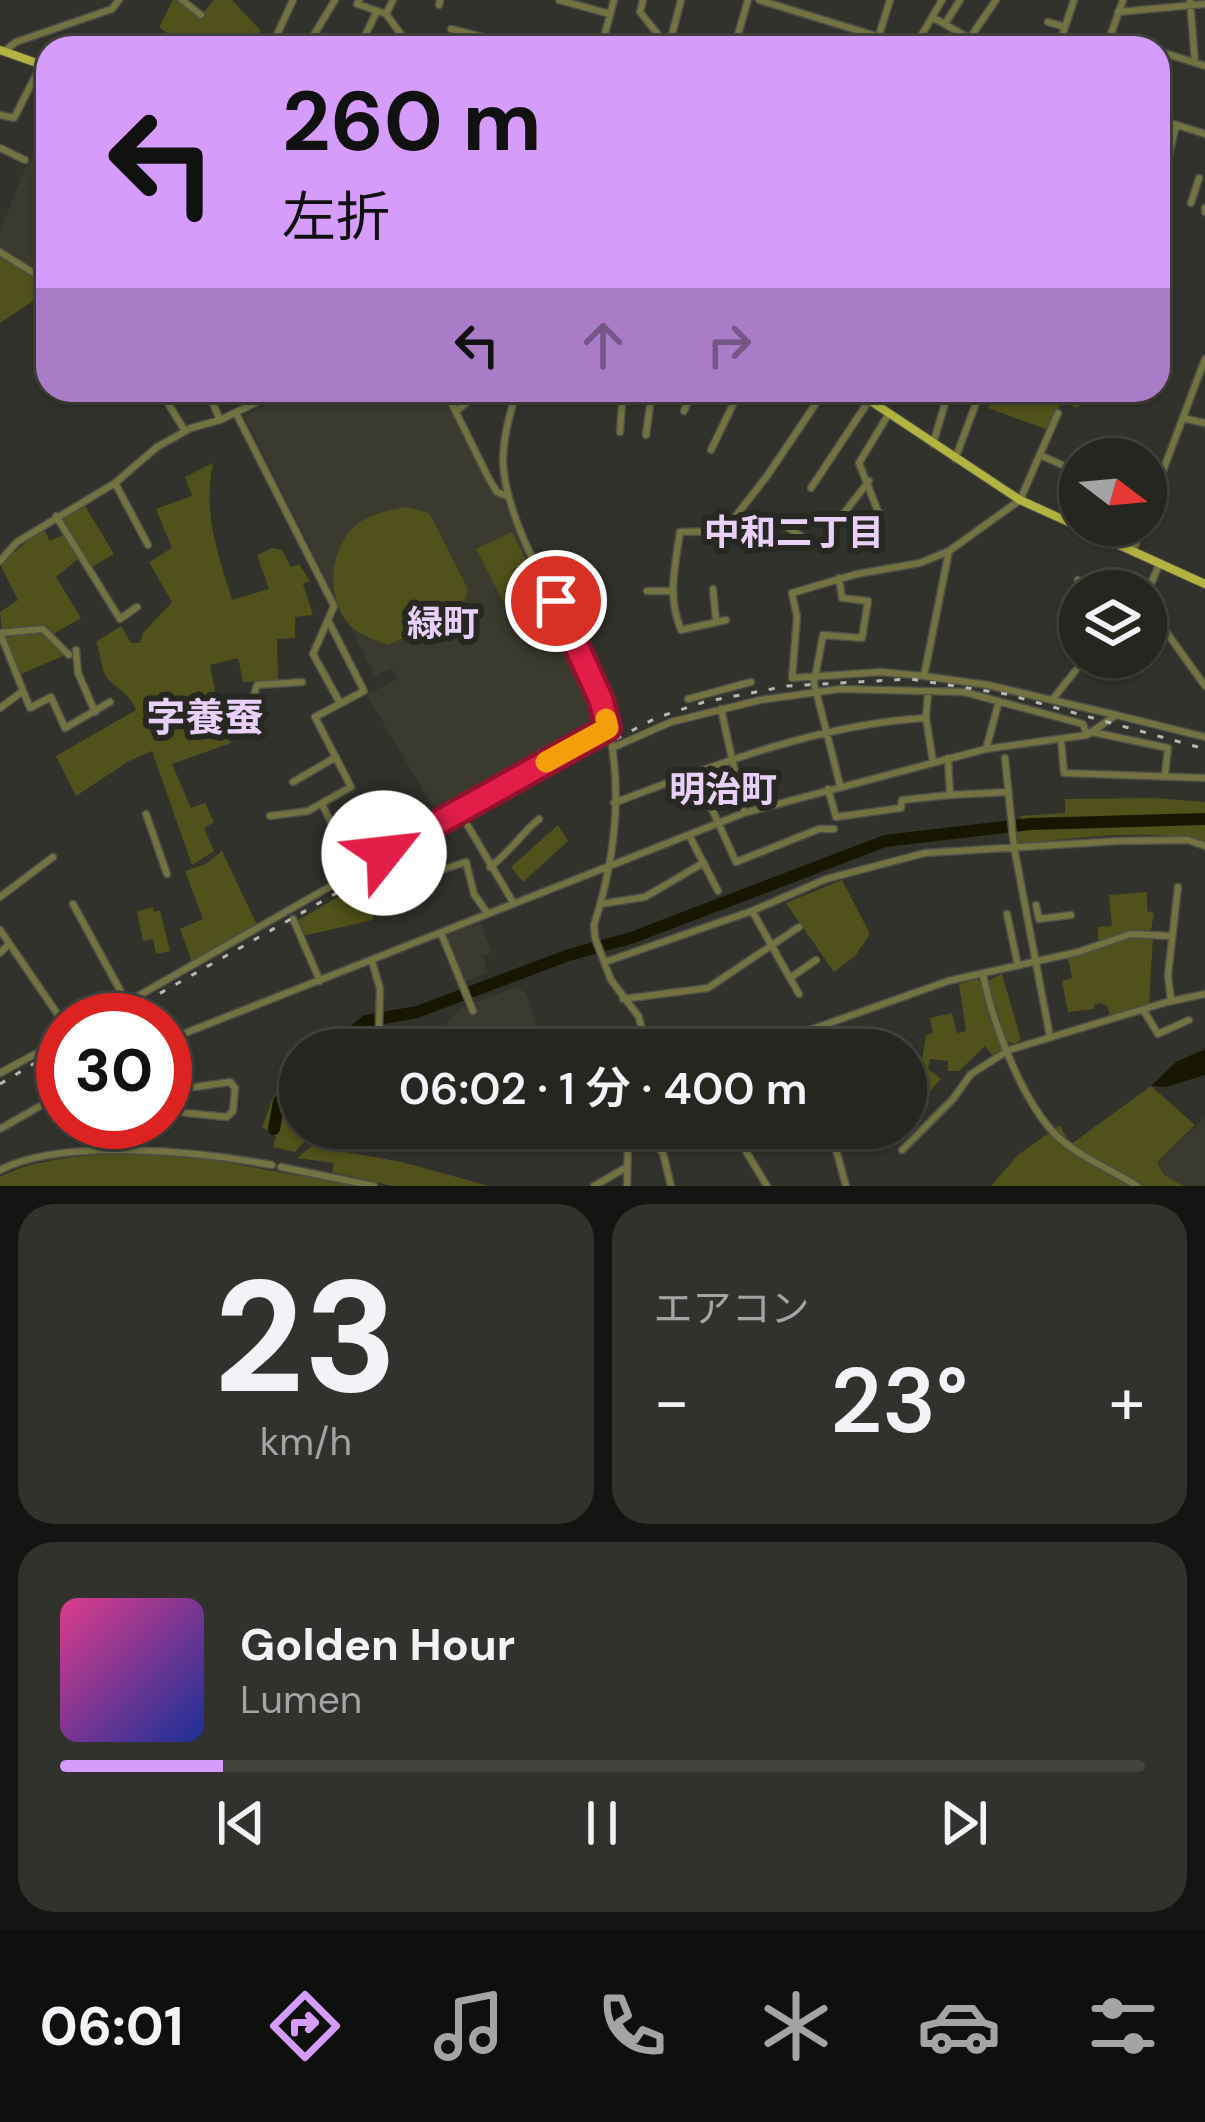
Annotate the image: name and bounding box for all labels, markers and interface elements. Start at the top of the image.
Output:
text: 260 m [282,67,542,176]
icon: left [84,84,240,240]
text: 左折 [282,182,390,253]
icon: left [444,312,510,378]
icon: ahead [570,312,636,378]
icon: right [696,312,762,378]
north arrow [1059,438,1167,546]
map controls [1059,438,1167,678]
district label: 中和二丁目 [704,509,884,556]
pin [505,550,607,652]
icon: arrive [523,568,589,634]
button: layers [1059,570,1167,678]
district label: 緑町 [407,600,479,647]
district label: 字養蚕 [146,692,264,743]
district label: 明治町 [669,766,777,813]
position arrow [321,790,447,916]
speed limit sign: 30 [36,993,192,1149]
text: 06:02 · 1 分 · 400 m [399,1059,807,1118]
text: 23 [214,1236,398,1439]
text: エアコン [654,1283,810,1334]
text: 23° [830,1343,968,1460]
text: − [654,1359,690,1444]
text: + [1109,1359,1145,1444]
text: km/h [260,1416,352,1467]
text: Golden Hour [240,1615,515,1674]
text: Lumen [240,1674,362,1725]
icon: previous [208,1790,274,1856]
icon: pause [569,1790,635,1856]
icon: next [931,1790,997,1856]
icon: directions [263,1984,347,2068]
icon: music [427,1984,511,2068]
icon: phone [590,1984,674,2068]
icon: climate [754,1984,838,2068]
icon: car [917,1984,1001,2068]
icon: filters [1081,1984,1165,2068]
text: 06:01 [40,1991,183,2062]

